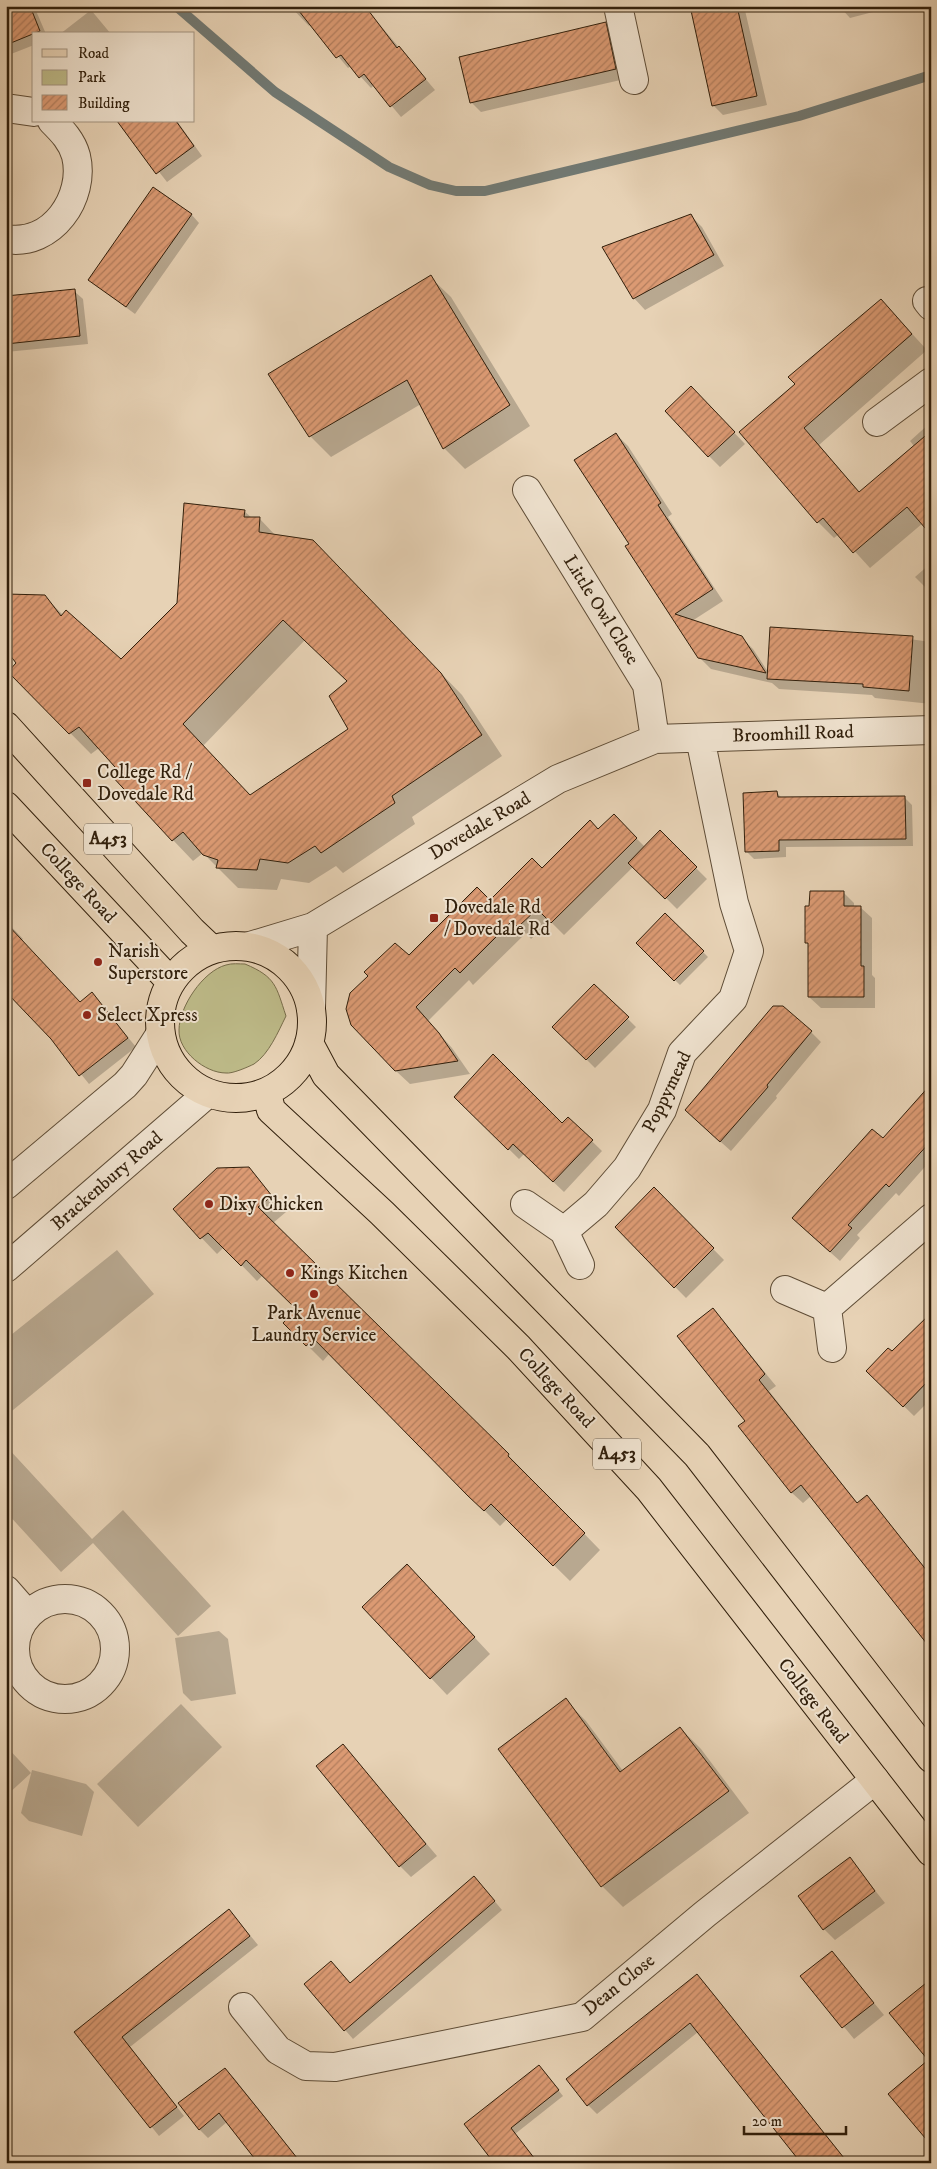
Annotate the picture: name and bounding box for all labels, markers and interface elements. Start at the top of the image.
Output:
legend [32,32,195,122]
text: Road [78,44,110,63]
text: Park [78,68,107,87]
text: Building [78,94,130,113]
street label: Little Owl Close [558,551,644,669]
street label: Broomhill Road [732,720,855,748]
place label: College Rd / Dovedale Rd [97,761,194,806]
marker: College Rd / Dovedale Rd [81,777,93,789]
street label: Dovedale Road [425,787,535,865]
road number: A453 [84,824,132,854]
street label: College Road [35,838,121,928]
place label: Dovedale Rd / Dovedale Rd [444,896,551,941]
marker: Dovedale Rd / Dovedale Rd [428,912,440,924]
place label: Narish Superstore [108,940,188,985]
marker: Narish Superstore [92,956,104,968]
place label: Select Xpress [97,1004,198,1027]
marker: Select Xpress [81,1009,93,1021]
street label: Poppymead [637,1047,697,1136]
street label: Brackenbury Road [47,1126,168,1236]
place label: Dixy Chicken [219,1193,323,1216]
marker: Dixy Chicken [203,1198,215,1210]
place label: Kings Kitchen [300,1262,408,1285]
marker: Kings Kitchen [284,1267,296,1279]
marker: Park Avenue Laundry Service [308,1288,320,1300]
place label: Park Avenue Laundry Service [252,1302,377,1347]
street label: College Road [513,1343,599,1433]
road number: A453 [593,1438,641,1470]
street label: College Road [773,1654,854,1748]
street label: Dean Close [578,1949,660,2021]
scale bar [744,2104,847,2136]
text: 20 m [752,2112,782,2131]

